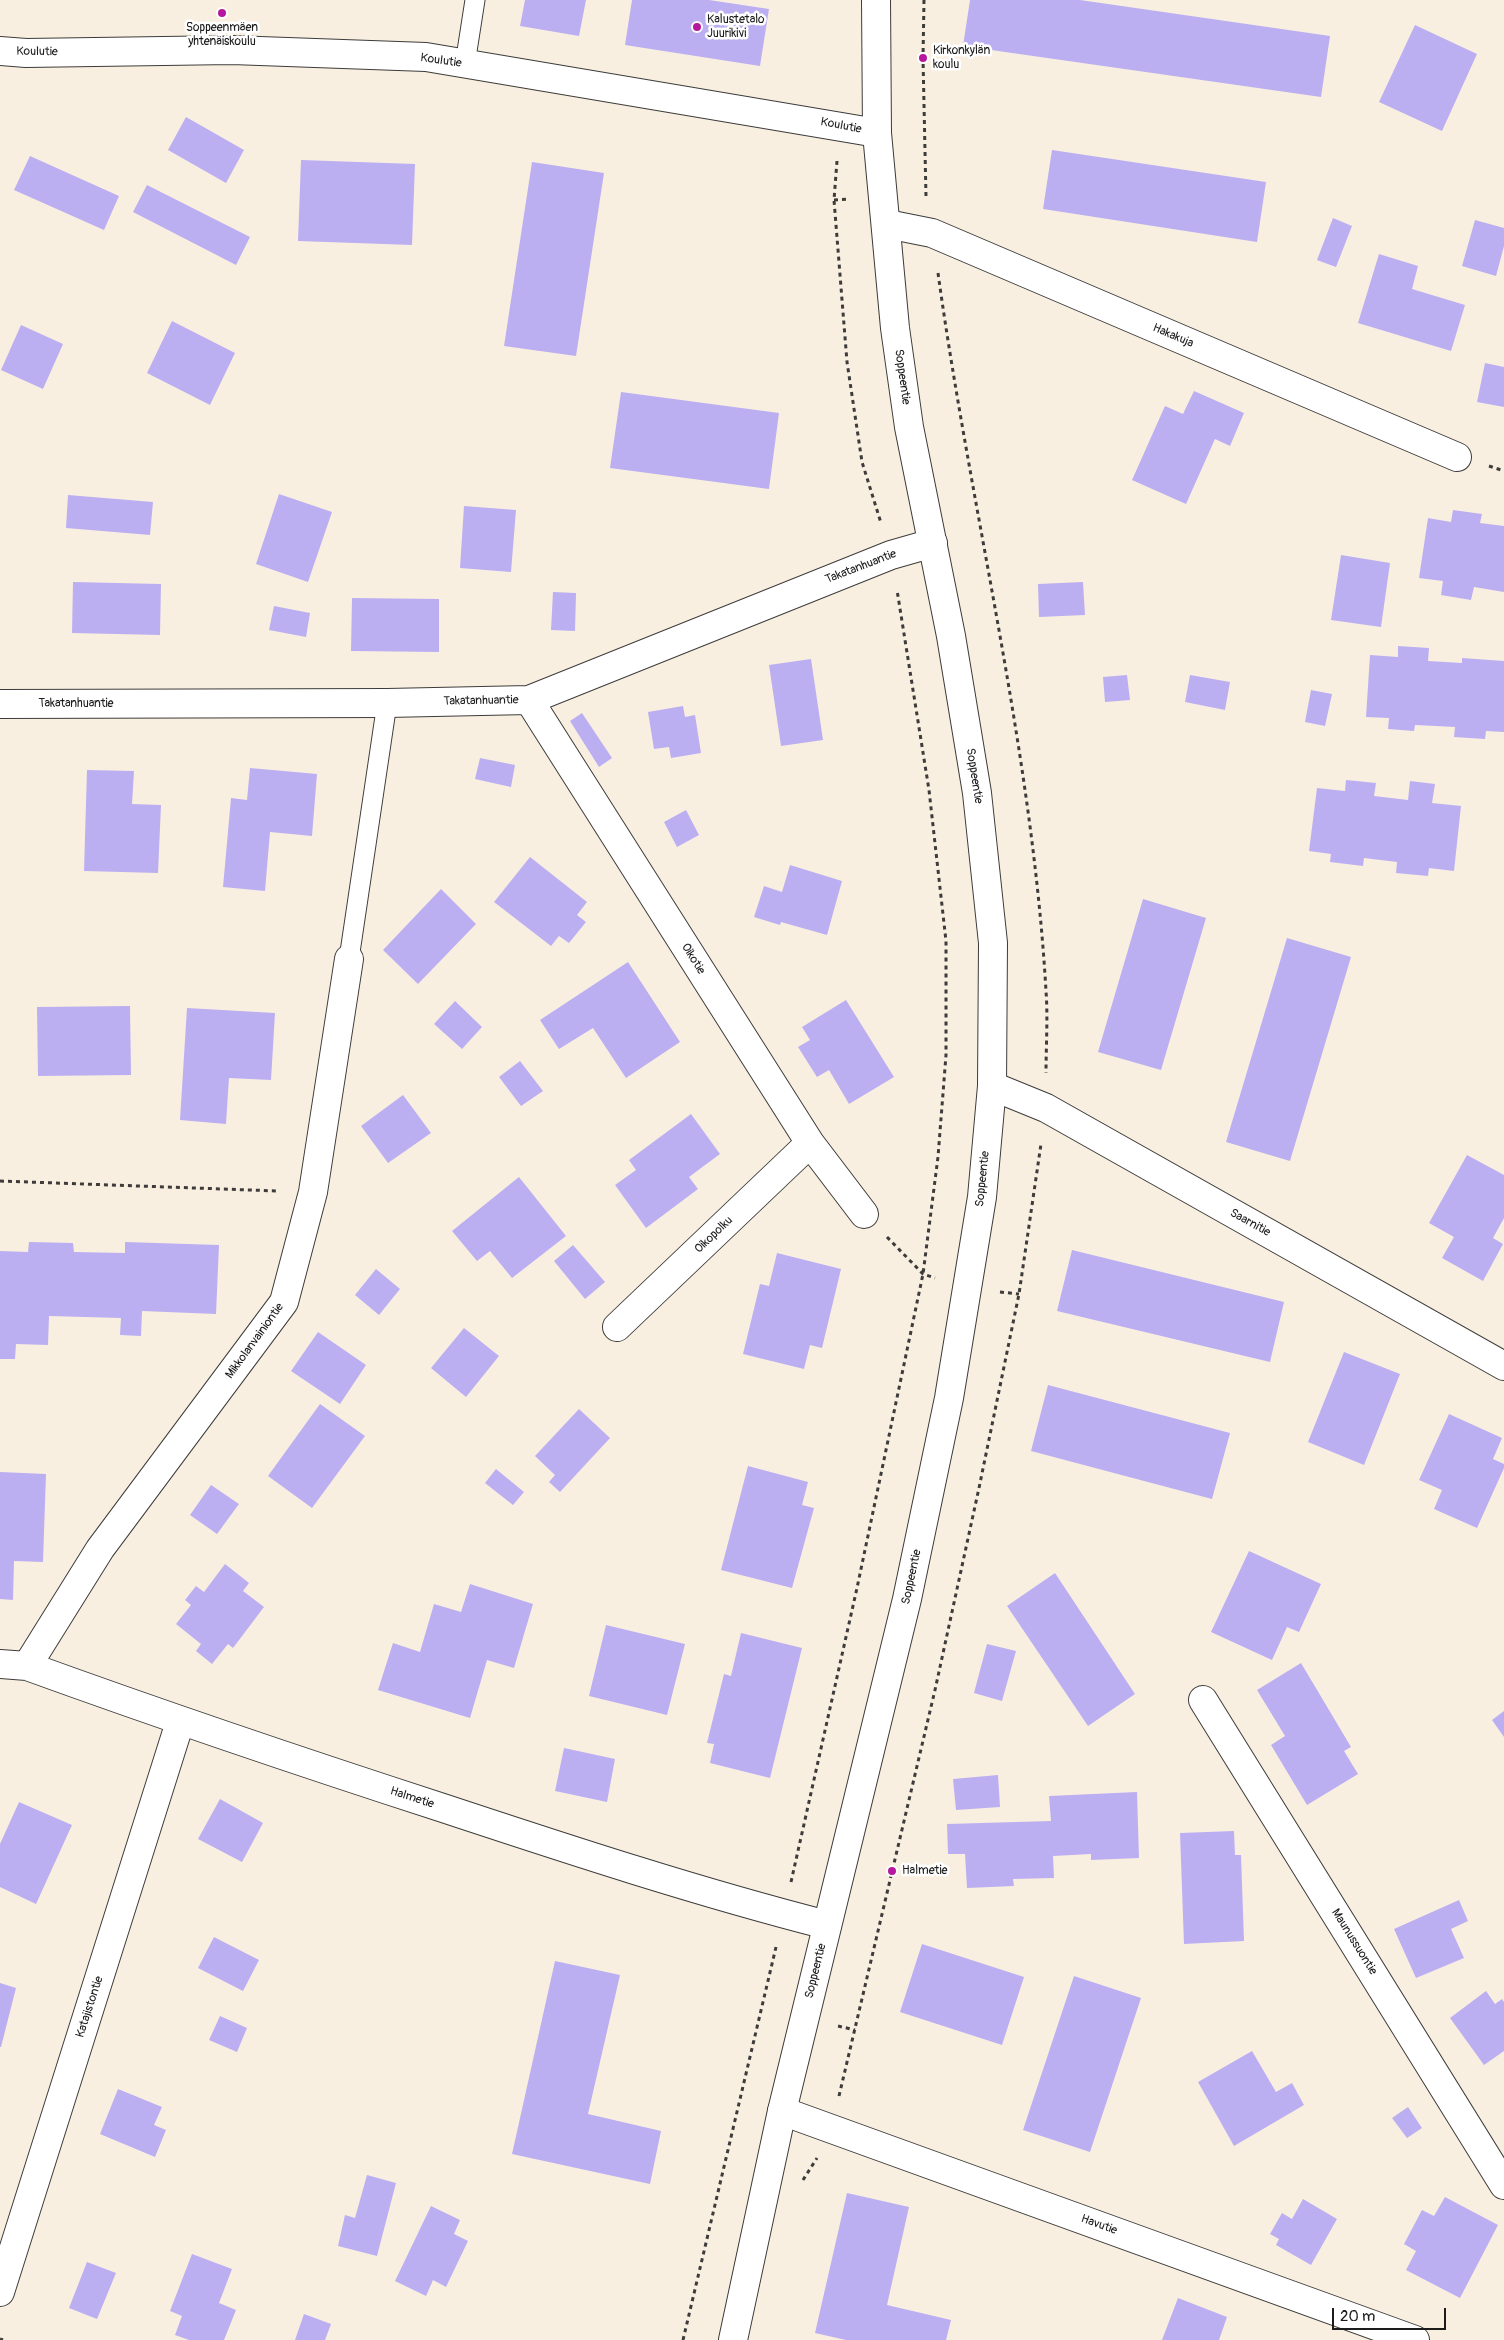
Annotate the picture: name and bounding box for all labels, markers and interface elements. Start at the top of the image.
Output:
marker: Soppeenmäen yhtenäiskoulu [216,7,228,19]
place label: Kalustetalo Juurikivi [707,13,765,41]
place label: Soppeenmäen yhtenäiskoulu [186,21,258,49]
marker: Kalustetalo Juurikivi [691,21,703,33]
street label: Koulutie [16,44,58,60]
place label: Kirkonkylän koulu [933,44,990,72]
street label: Koulutie [419,51,463,71]
marker: Kirkonkylän koulu [917,52,929,64]
street label: Koulutie [819,115,863,137]
street label: Hakakuja [1150,321,1196,351]
street label: Soppeentie [891,348,913,406]
street label: Takatanhuantie [823,547,899,587]
street label: Takatanhuantie [443,693,519,709]
street label: Takatanhuantie [38,697,114,711]
street label: Soppeentie [963,747,985,805]
street label: Oikotie [678,941,708,977]
street label: Soppeentie [973,1150,993,1208]
street label: Saarnitie [1227,1206,1273,1240]
street label: Oikopolku [692,1213,736,1257]
street label: Mikkolanvainiontie [223,1300,287,1382]
street label: Soppeentie [899,1548,925,1606]
street label: Halmetie [388,1784,436,1812]
place label: Halmetie [902,1864,947,1878]
marker: Halmetie [886,1865,898,1877]
street label: Maunussuontie [1328,1906,1380,1978]
street label: Soppeentie [802,1942,830,2000]
street label: Katajistontie [73,1974,107,2040]
street label: Havutie [1079,2212,1119,2238]
scale bar [1334,2298,1448,2330]
text: 20 m [1340,2307,1375,2326]

